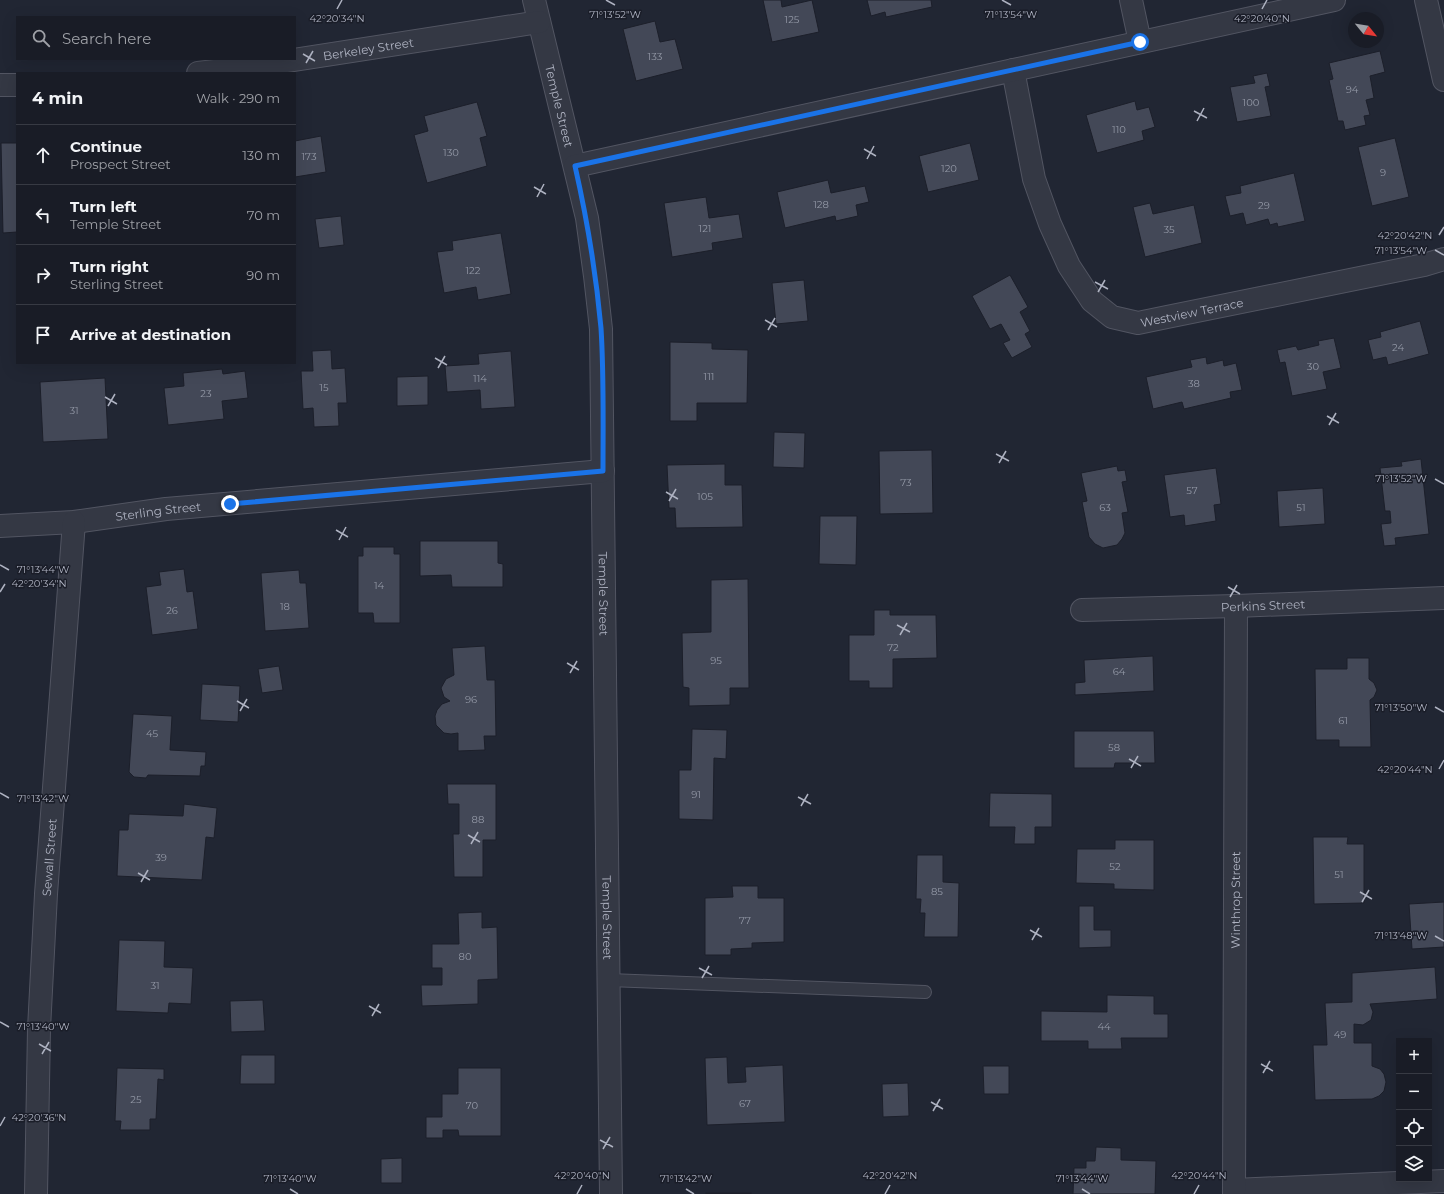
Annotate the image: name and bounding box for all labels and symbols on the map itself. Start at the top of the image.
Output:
text: 71°13'52"W [589,8,641,21]
text: 71°13'54"W [985,8,1037,21]
text: 42°20'34"N [309,12,365,25]
text: 42°20'40"N [1234,12,1290,25]
north arrow [1348,12,1384,48]
house number: 125 [785,13,800,26]
route start [1131,33,1149,51]
street label: Berkeley Street [322,34,415,63]
house number: 133 [648,50,663,63]
street label: Temple Street [543,63,577,149]
house number: 94 [1346,83,1359,96]
house number: 100 [1243,96,1260,109]
house number: 110 [1112,123,1126,136]
house number: 130 [443,146,459,159]
house number: 173 [301,150,317,163]
house number: 120 [941,162,957,175]
house number: 9 [1380,166,1386,179]
house number: 128 [813,198,829,211]
house number: 29 [1258,199,1270,212]
house number: 121 [699,222,711,235]
house number: 35 [1163,223,1175,236]
text: 42°20'42"N [1378,229,1432,242]
text: 71°13'54"W [1375,244,1427,257]
house number: 122 [466,264,481,277]
street label: Westview Terrace [1139,294,1245,330]
house number: 24 [1392,341,1404,354]
house number: 30 [1307,360,1320,373]
house number: 111 [704,370,714,383]
house number: 114 [473,372,487,385]
house number: 38 [1188,377,1200,390]
house number: 15 [319,381,329,394]
house number: 23 [200,387,212,400]
house number: 31 [69,404,79,417]
text: 71°13'52"W [1375,472,1427,485]
house number: 73 [900,476,912,489]
house number: 57 [1186,484,1198,497]
house number: 105 [697,490,713,503]
route end [221,495,239,513]
street label: Sterling Street [114,498,202,524]
house number: 63 [1099,501,1111,514]
house number: 51 [1296,501,1306,514]
street label: Temple Street [596,552,612,636]
text: 71°13'44"W [17,563,69,576]
text: 42°20'34"N [11,577,67,590]
house number: 14 [374,579,384,592]
street label: Perkins Street [1221,596,1305,614]
house number: 18 [280,600,290,613]
house number: 26 [166,604,178,617]
house number: 72 [887,641,899,654]
house number: 95 [710,654,722,667]
house number: 64 [1113,665,1126,678]
house number: 96 [465,693,477,706]
text: 71°13'50"W [1375,701,1427,714]
house number: 61 [1338,714,1348,727]
house number: 45 [146,727,158,740]
house number: 58 [1108,741,1120,754]
text: 42°20'44"N [1377,763,1433,776]
house number: 91 [691,788,701,801]
text: 71°13'42"W [17,792,69,805]
house number: 88 [472,813,484,826]
street label: Sewall Street [38,818,59,897]
house number: 39 [155,851,167,864]
street label: Winthrop Street [1227,851,1243,949]
house number: 52 [1109,860,1121,873]
house number: 51 [1334,868,1344,881]
street label: Temple Street [600,875,616,960]
house number: 85 [931,885,943,898]
house number: 77 [739,914,751,927]
text: 71°13'48"W [1375,929,1427,942]
house number: 80 [459,950,472,963]
house number: 31 [150,979,160,992]
text: 71°13'40"W [16,1020,70,1033]
house number: 44 [1097,1020,1111,1033]
house number: 49 [1334,1028,1346,1041]
house number: 25 [130,1093,142,1106]
house number: 67 [739,1097,751,1110]
house number: 70 [466,1099,479,1112]
text: 42°20'36"N [12,1111,66,1124]
text: 42°20'40"N [554,1169,610,1182]
text: 42°20'42"N [863,1169,917,1182]
text: 42°20'44"N [1171,1169,1227,1182]
text: 71°13'40"W [263,1172,317,1185]
text: 71°13'42"W [660,1172,712,1185]
text: 71°13'44"W [1056,1172,1108,1185]

